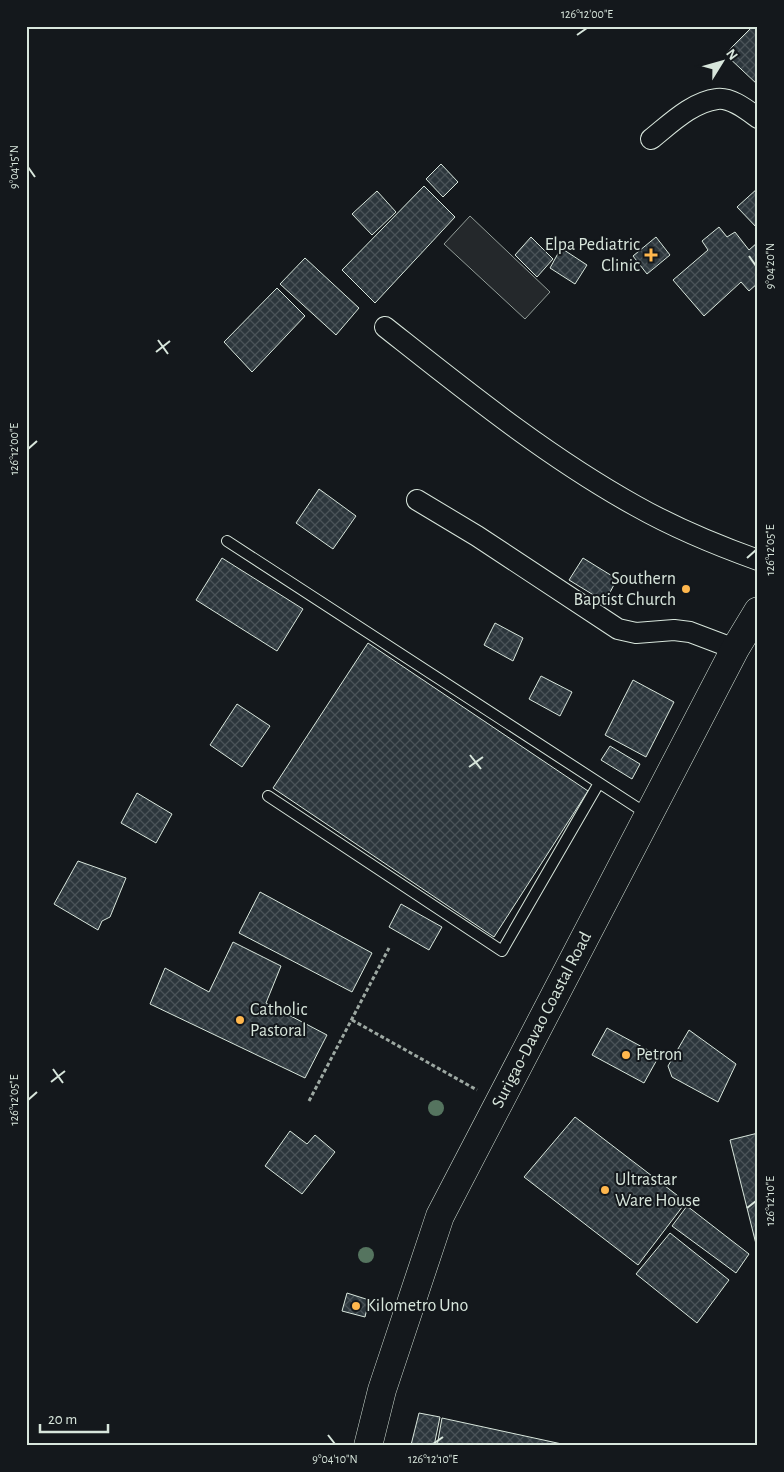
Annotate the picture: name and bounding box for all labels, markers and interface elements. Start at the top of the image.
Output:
text: 126°12'00"E [561,8,613,20]
north arrow [696,38,746,88]
text: N [723,47,740,63]
text: 9°04'15"N [8,145,20,189]
place label: Elpa Pediatric Clinic [545,236,640,275]
text: 9°04'20"N [764,243,776,289]
marker: Elpa Pediatric Clinic [644,248,658,262]
text: 126°12'00"E [8,423,20,475]
text: 126°12'05"E [764,524,776,575]
place label: Southern Baptist Church [574,570,676,609]
marker: Southern Baptist Church [680,583,692,595]
street label: Surigao-Davao Coastal Road [489,929,595,1111]
place label: Catholic Pastoral [250,1001,307,1040]
marker: Catholic Pastoral [234,1014,246,1026]
place label: Petron [636,1046,682,1064]
marker: Petron [620,1049,632,1061]
text: 126°12'05"E [8,1074,20,1125]
place label: Ultrastar Ware House [615,1171,700,1210]
text: 126°12'10"E [764,1176,776,1226]
marker: Ultrastar Ware House [599,1184,611,1196]
place label: Kilometro Uno [366,1297,469,1315]
marker: Kilometro Uno [350,1300,362,1312]
scale bar [40,1402,108,1434]
text: 20 m [48,1412,77,1427]
text: 9°04'10"N [312,1453,358,1465]
text: 126°12'10"E [408,1453,458,1465]

